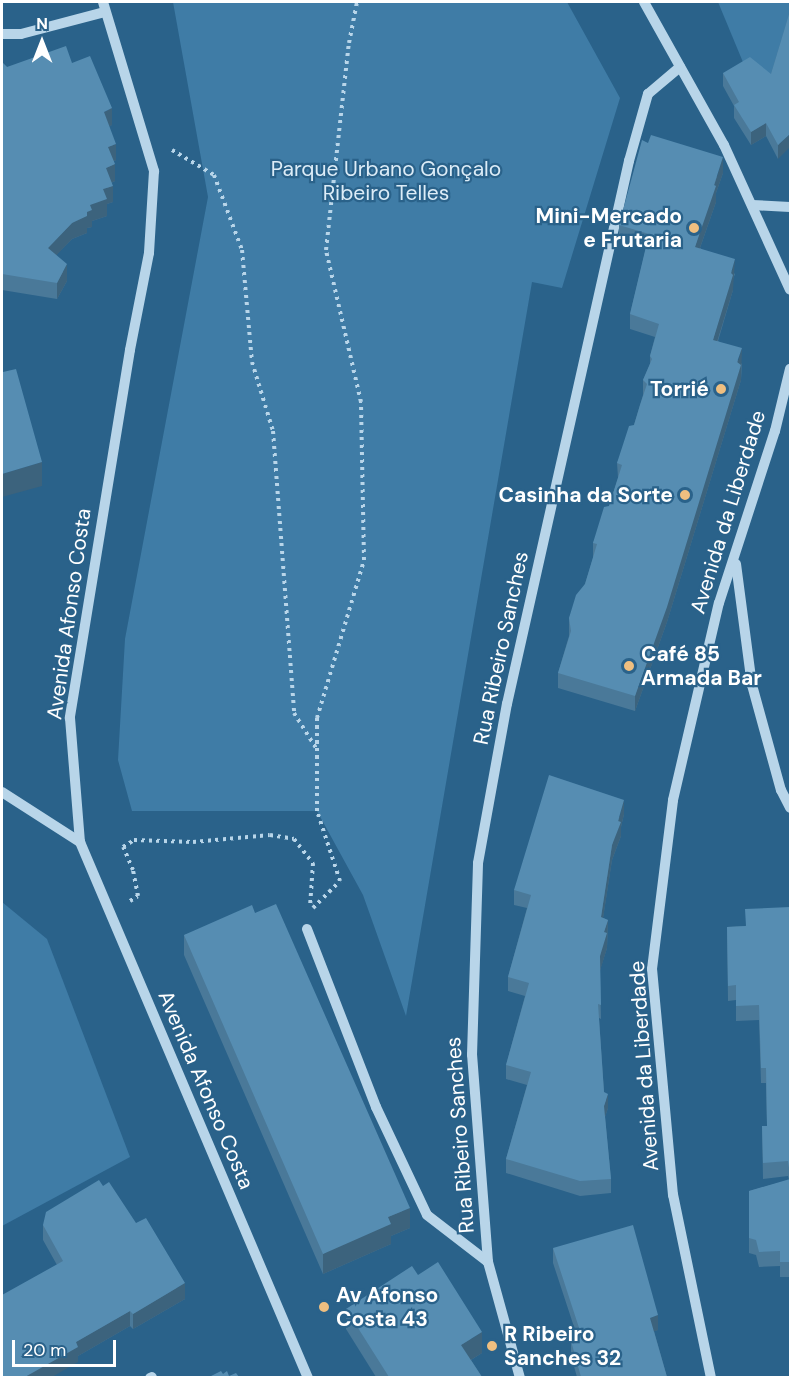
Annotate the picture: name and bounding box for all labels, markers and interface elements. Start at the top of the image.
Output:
north arrow [12,12,72,72]
text: N [36,13,48,34]
park label: Parque Urbano Gonçalo Ribeiro Telles [271,156,501,206]
place label: Mini-Mercado e Frutaria [536,203,682,253]
marker: Mini-Mercado e Frutaria [687,221,701,235]
place label: Torrié [650,376,709,402]
marker: Torrié [714,382,728,396]
street label: Avenida da Liberdade [685,407,771,617]
place label: Casinha da Sorte [499,482,673,508]
marker: Casinha da Sorte [678,488,692,502]
street label: Avenida Afonso Costa [42,507,96,721]
street label: Rua Ribeiro Sanches [468,549,534,747]
place label: Café 85 Armada Bar [641,641,762,691]
marker: Café 85 Armada Bar [622,659,636,673]
street label: Avenida da Liberdade [624,960,664,1172]
street label: Avenida Afonso Costa [153,987,259,1193]
street label: Rua Ribeiro Sanches [441,1036,479,1234]
place label: Av Afonso Costa 43 [336,1282,438,1332]
marker: Av Afonso Costa 43 [317,1300,331,1314]
place label: R Ribeiro Sanches 32 [504,1321,621,1371]
scale bar [15,1328,118,1366]
text: 20 m [23,1338,66,1362]
marker: R Ribeiro Sanches 32 [485,1339,499,1353]

